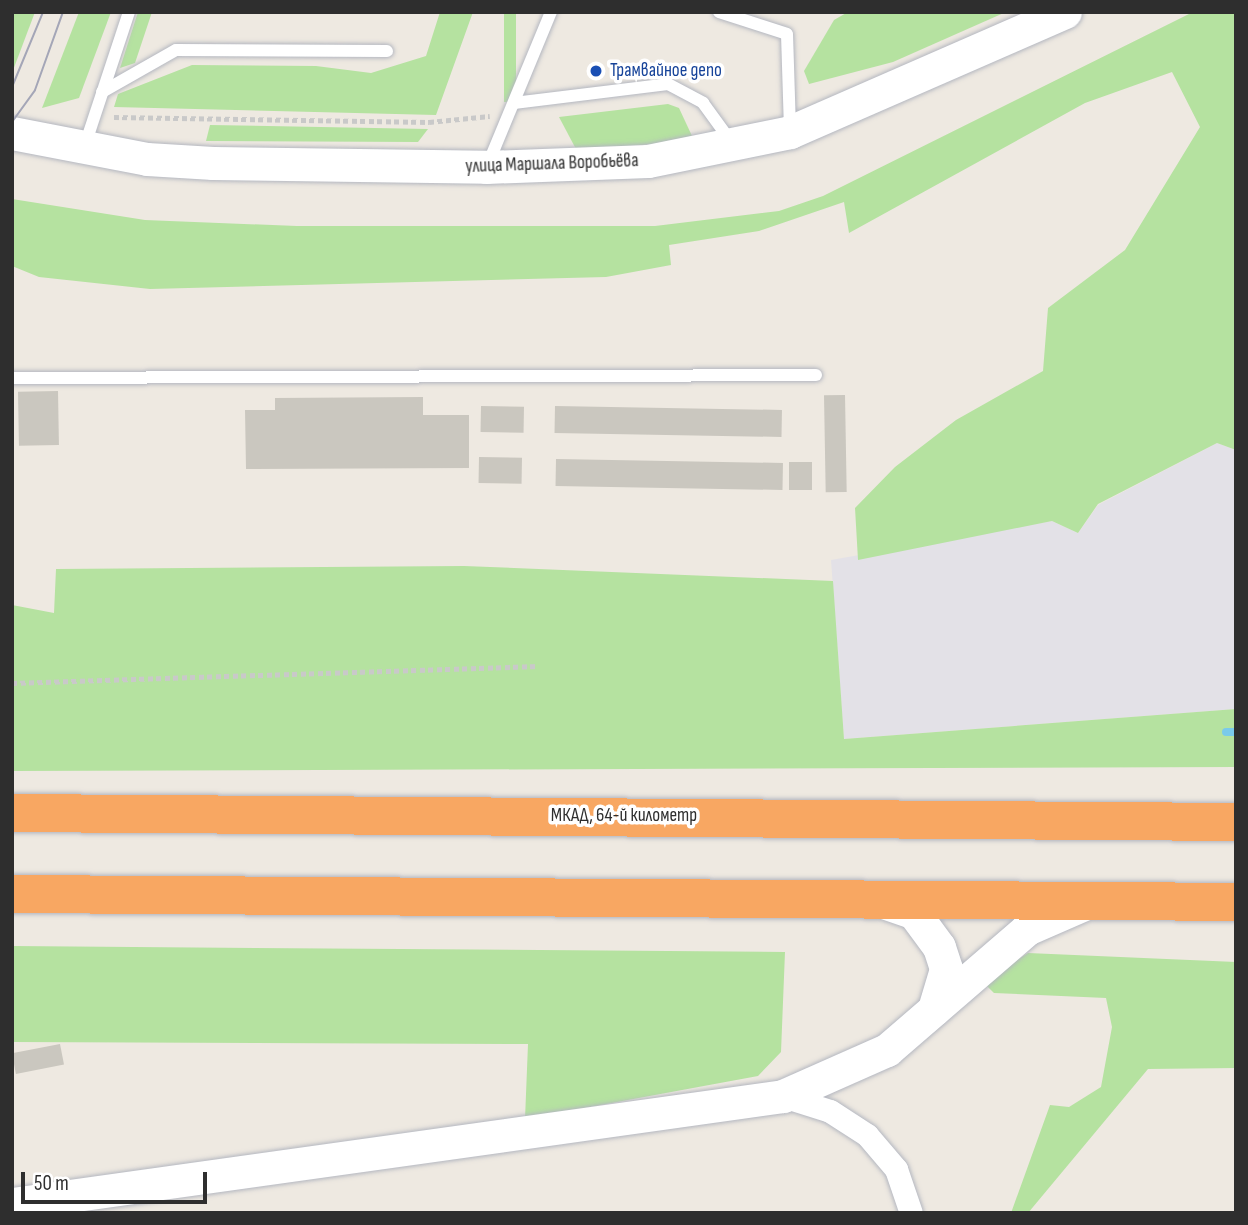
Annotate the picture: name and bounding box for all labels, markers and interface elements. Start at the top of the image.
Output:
place label: Трамвайное депо [610,60,722,82]
marker: Трамвайное депо [588,63,604,79]
street label: улица Маршала Воробьёва [465,150,639,178]
street label: МКАД, 64-й километр [551,805,697,827]
scale bar [24,1158,210,1202]
text: 50 m [34,1171,69,1196]

